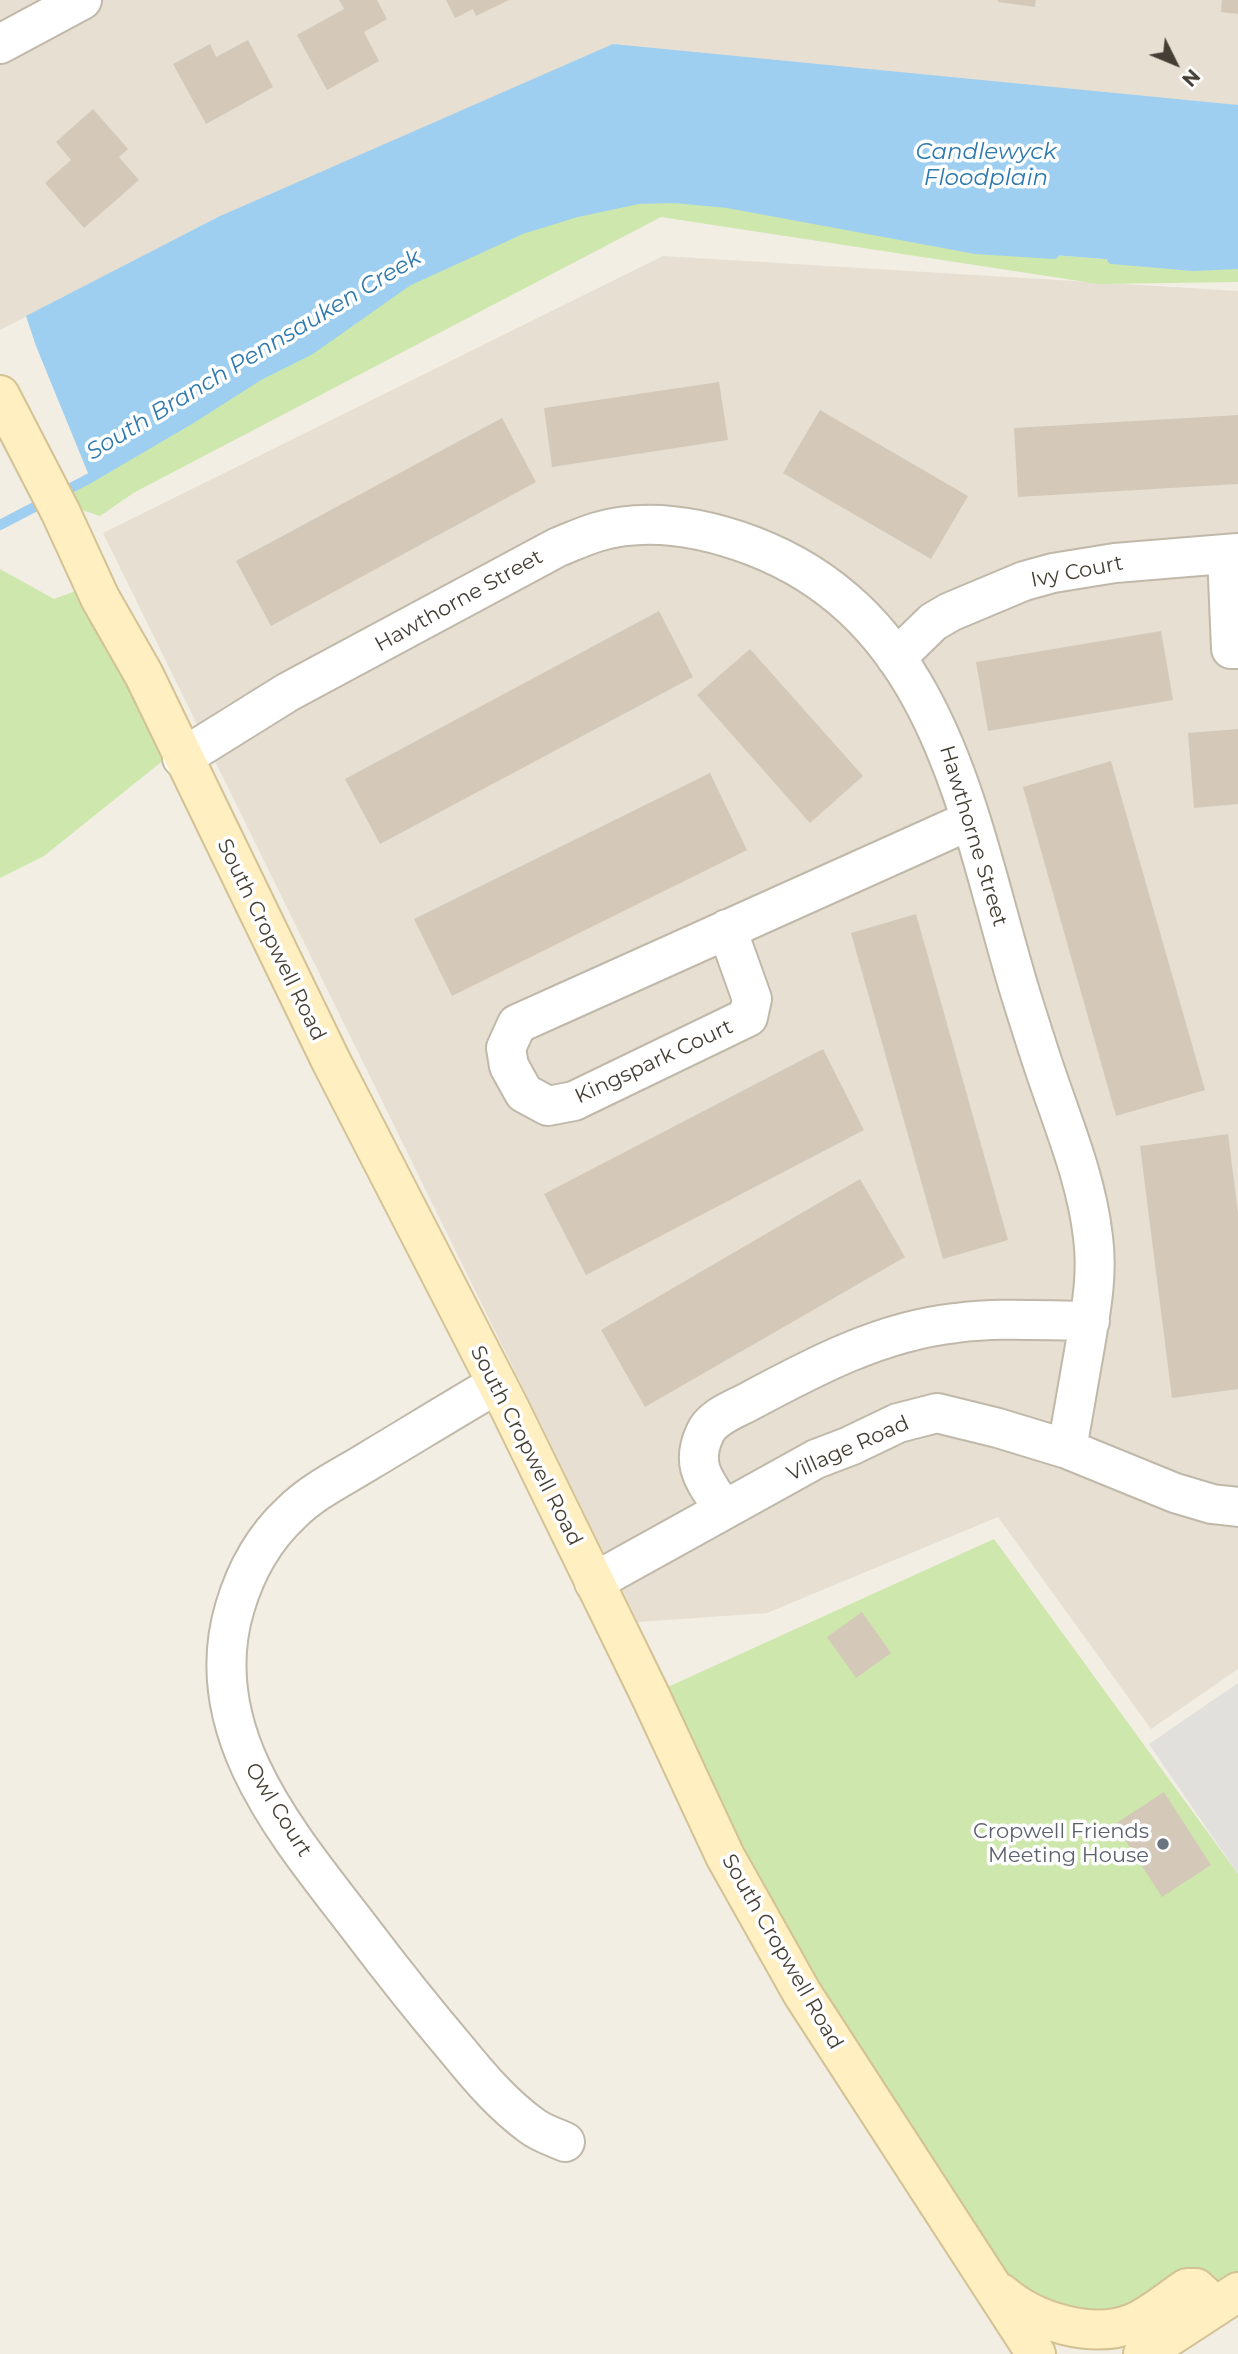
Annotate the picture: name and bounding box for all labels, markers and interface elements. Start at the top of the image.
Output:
north arrow [1140,28,1210,98]
text: N [1177,64,1204,91]
water label: Candlewyck Floodplain [915,138,1057,192]
water label: South Branch Pennsauken Creek [82,244,426,466]
street label: Hawthorne Street [371,544,547,658]
street label: Ivy Court [1029,551,1125,593]
street label: Hawthorne Street [933,742,1013,930]
street label: South Cropwell Road [211,835,331,1045]
street label: Kingspark Court [571,1014,737,1110]
street label: South Cropwell Road [465,1342,587,1550]
street label: Village Road [783,1411,913,1487]
street label: Owl Court [239,1758,317,1862]
place label: Cropwell Friends Meeting House [973,1819,1149,1869]
marker: Cropwell Friends Meeting House [1155,1836,1171,1852]
street label: South Cropwell Road [716,1850,848,2054]

